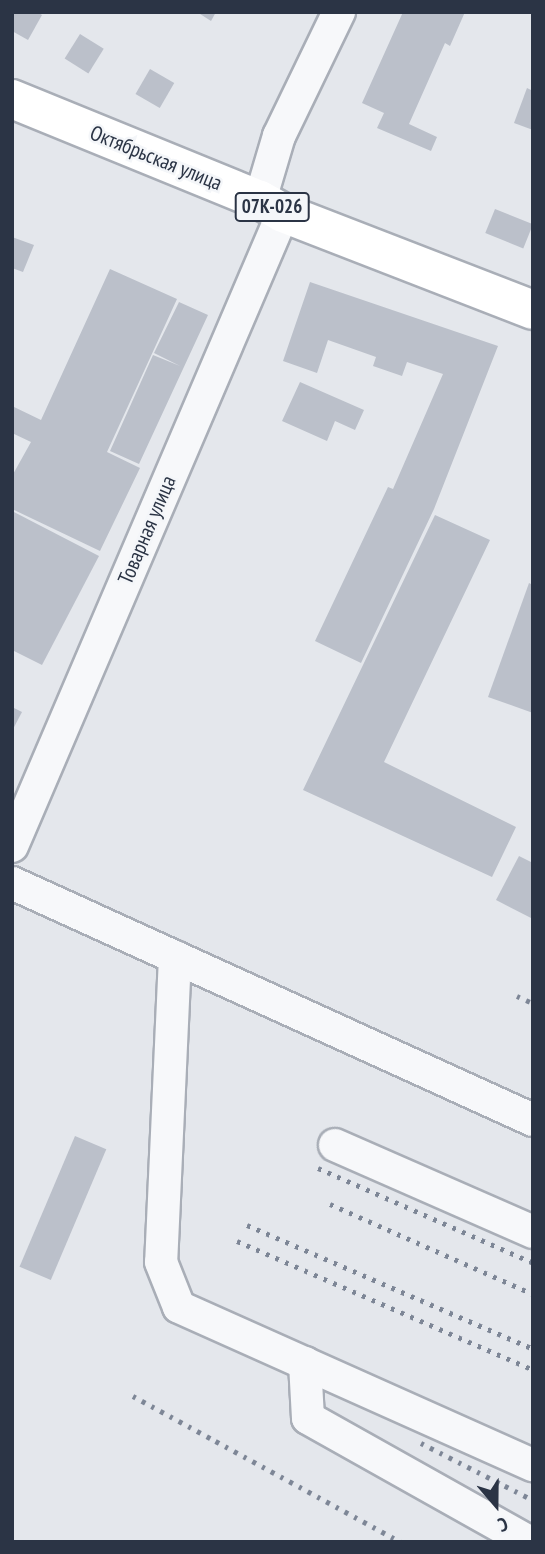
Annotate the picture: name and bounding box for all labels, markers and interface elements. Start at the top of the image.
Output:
street label: Октябрьская улица [86,120,226,196]
road number: 07К-026 [233,192,310,223]
street label: Товарная улица [113,472,181,588]
north arrow [461,1470,531,1540]
text: С [495,1512,511,1537]

